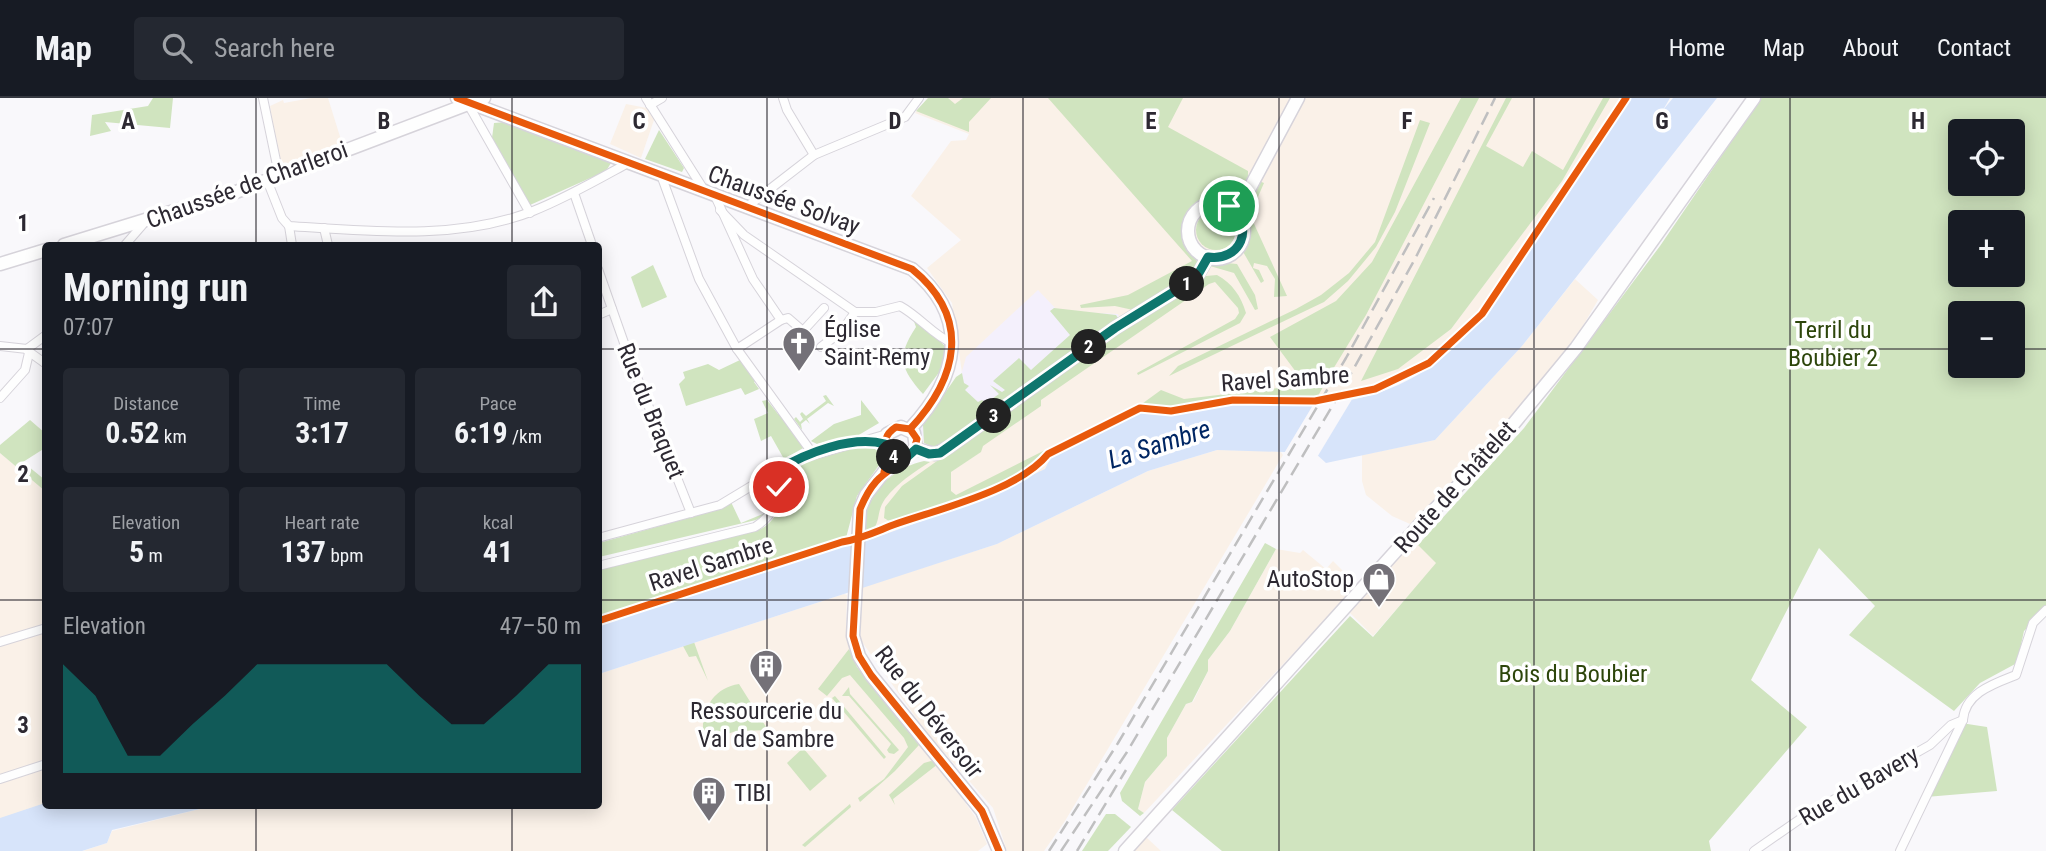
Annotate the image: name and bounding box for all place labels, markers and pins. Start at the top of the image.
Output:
pin [1199,176,1259,236]
pin: 1 [1170,266,1204,302]
place label: Église Saint-Remy [824,315,930,371]
church icon: Église Saint-Remy [780,324,818,373]
pin: 2 [1072,330,1106,364]
pin: 3 [976,398,1012,434]
pin: 4 [876,440,912,474]
pin [749,457,809,517]
shop icon: AutoStop [1360,560,1398,609]
place label: AutoStop [1267,565,1354,593]
building icon: Ressourcerie du Val de Sambre [747,647,785,696]
place label: Ressourcerie du Val de Sambre [690,697,842,753]
building icon: TIBI [690,774,728,823]
place label: TIBI [734,779,772,807]

